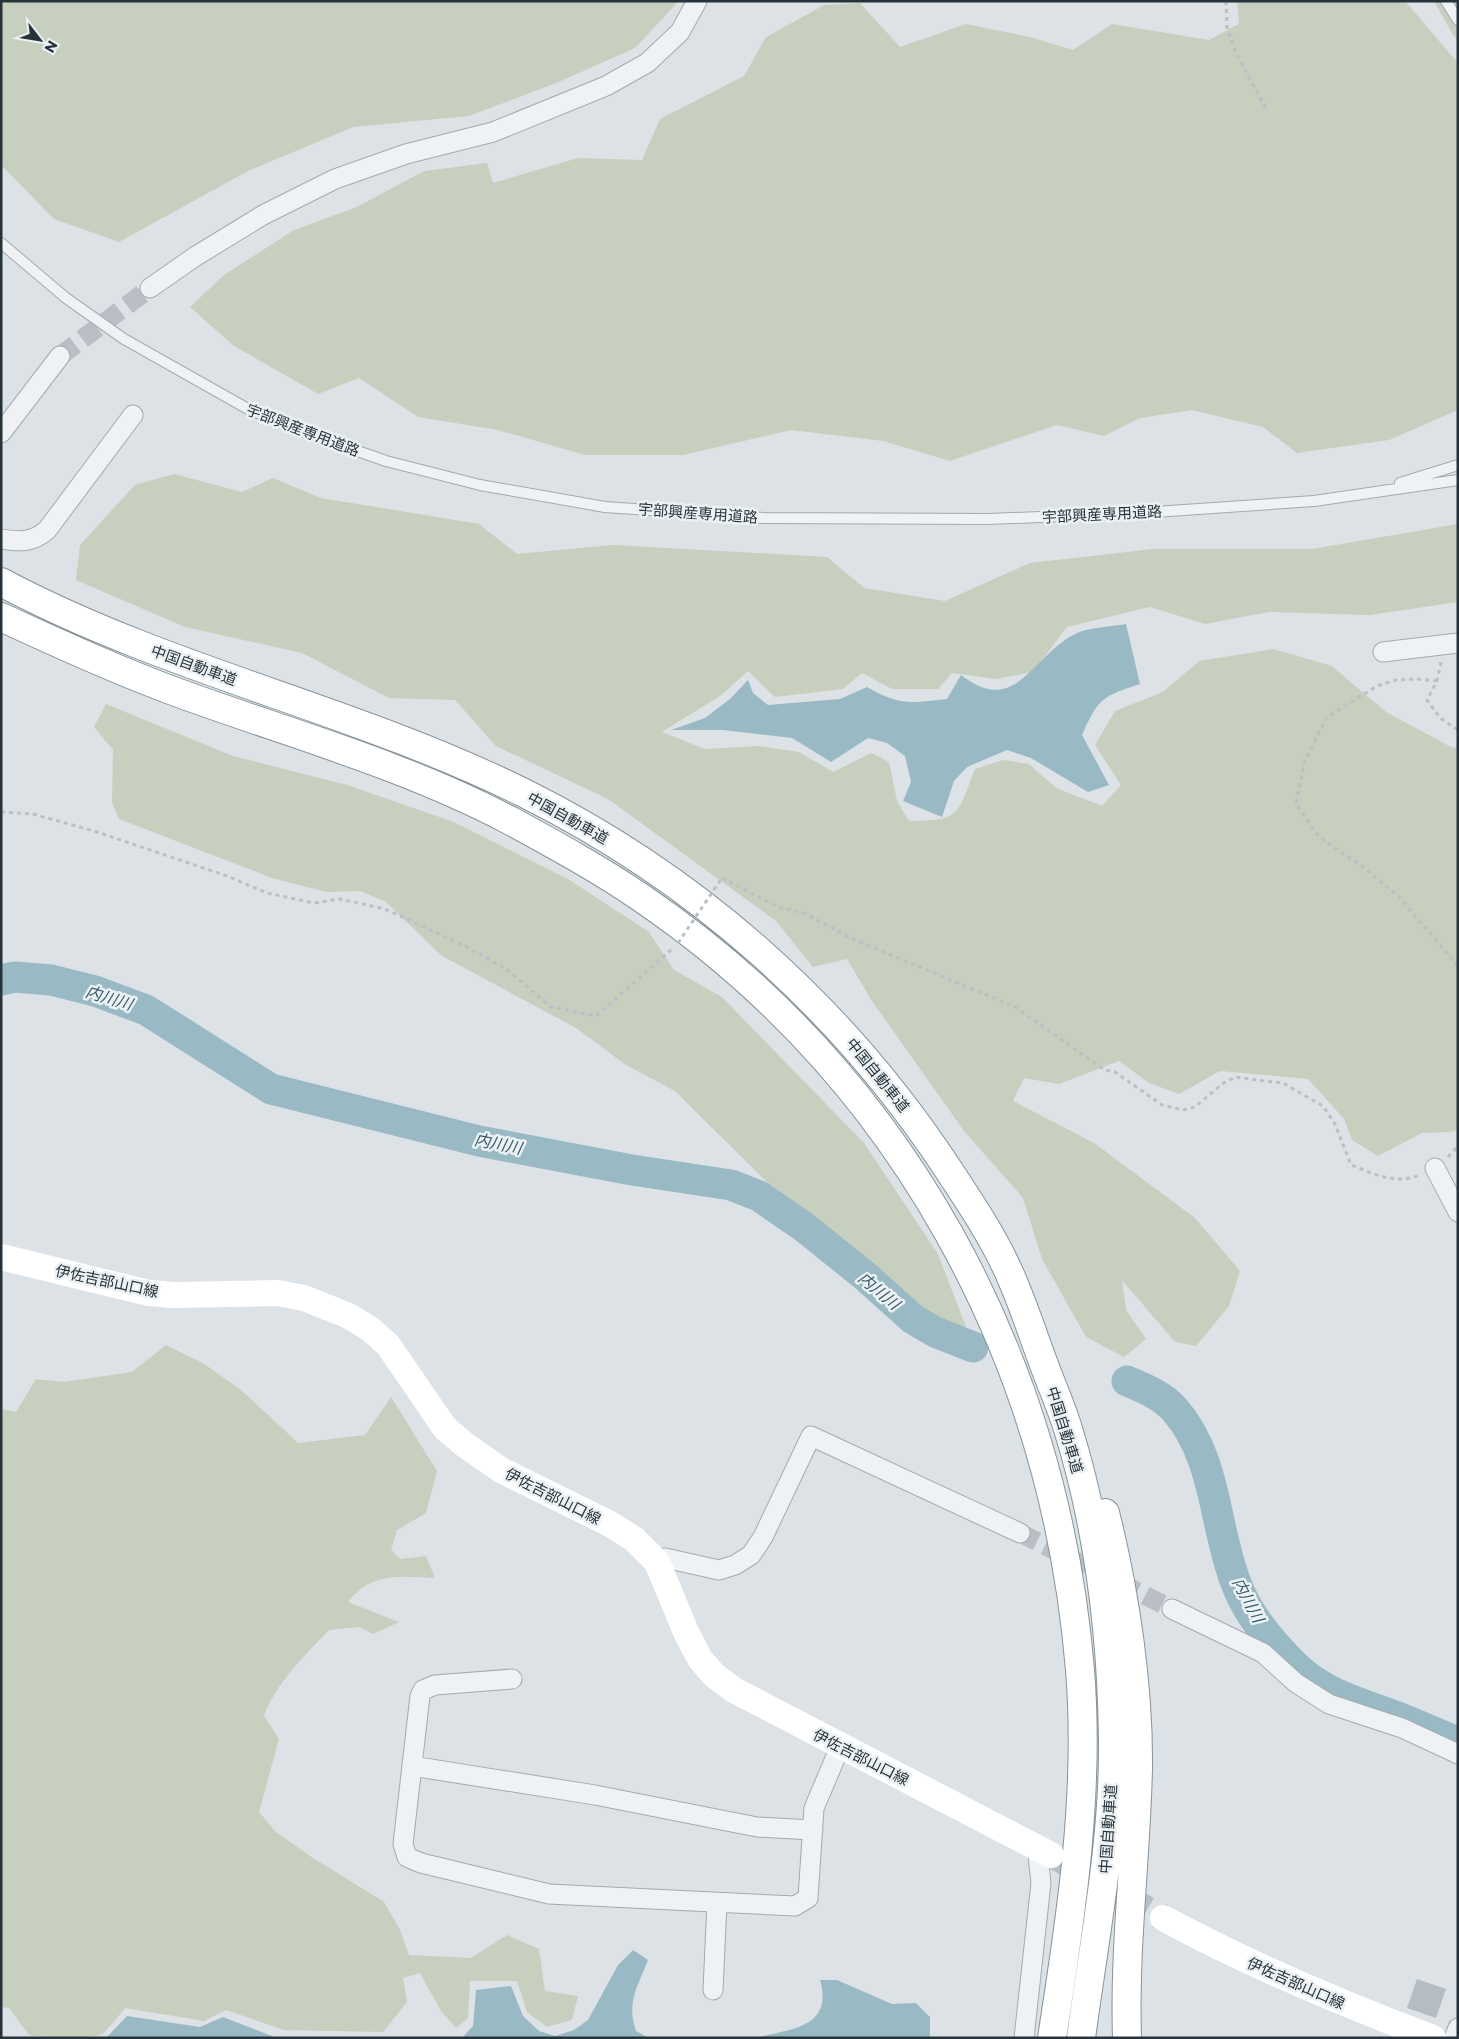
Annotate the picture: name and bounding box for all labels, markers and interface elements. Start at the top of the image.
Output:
north arrow [15,15,65,65]
text: N [41,37,62,56]
street label: 宇部興産専用道路 [244,400,362,460]
street label: 宇部興産専用道路 [637,499,759,527]
street label: 宇部興産専用道路 [1042,501,1162,527]
street label: 中国自動車道 [148,641,240,689]
street label: 中国自動車道 [524,788,612,848]
water label: 内川川 [83,982,137,1015]
street label: 中国自動車道 [842,1034,914,1116]
water label: 内川川 [473,1130,525,1158]
street label: 伊佐吉部山口線 [54,1261,160,1301]
water label: 内川川 [855,1268,905,1315]
street label: 中国自動車道 [1043,1384,1087,1476]
street label: 伊佐吉部山口線 [502,1464,604,1528]
water label: 内川川 [1228,1574,1269,1627]
street label: 伊佐吉部山口線 [810,1725,912,1789]
street label: 中国自動車道 [1095,1783,1121,1875]
street label: 伊佐吉部山口線 [1244,1953,1348,2013]

